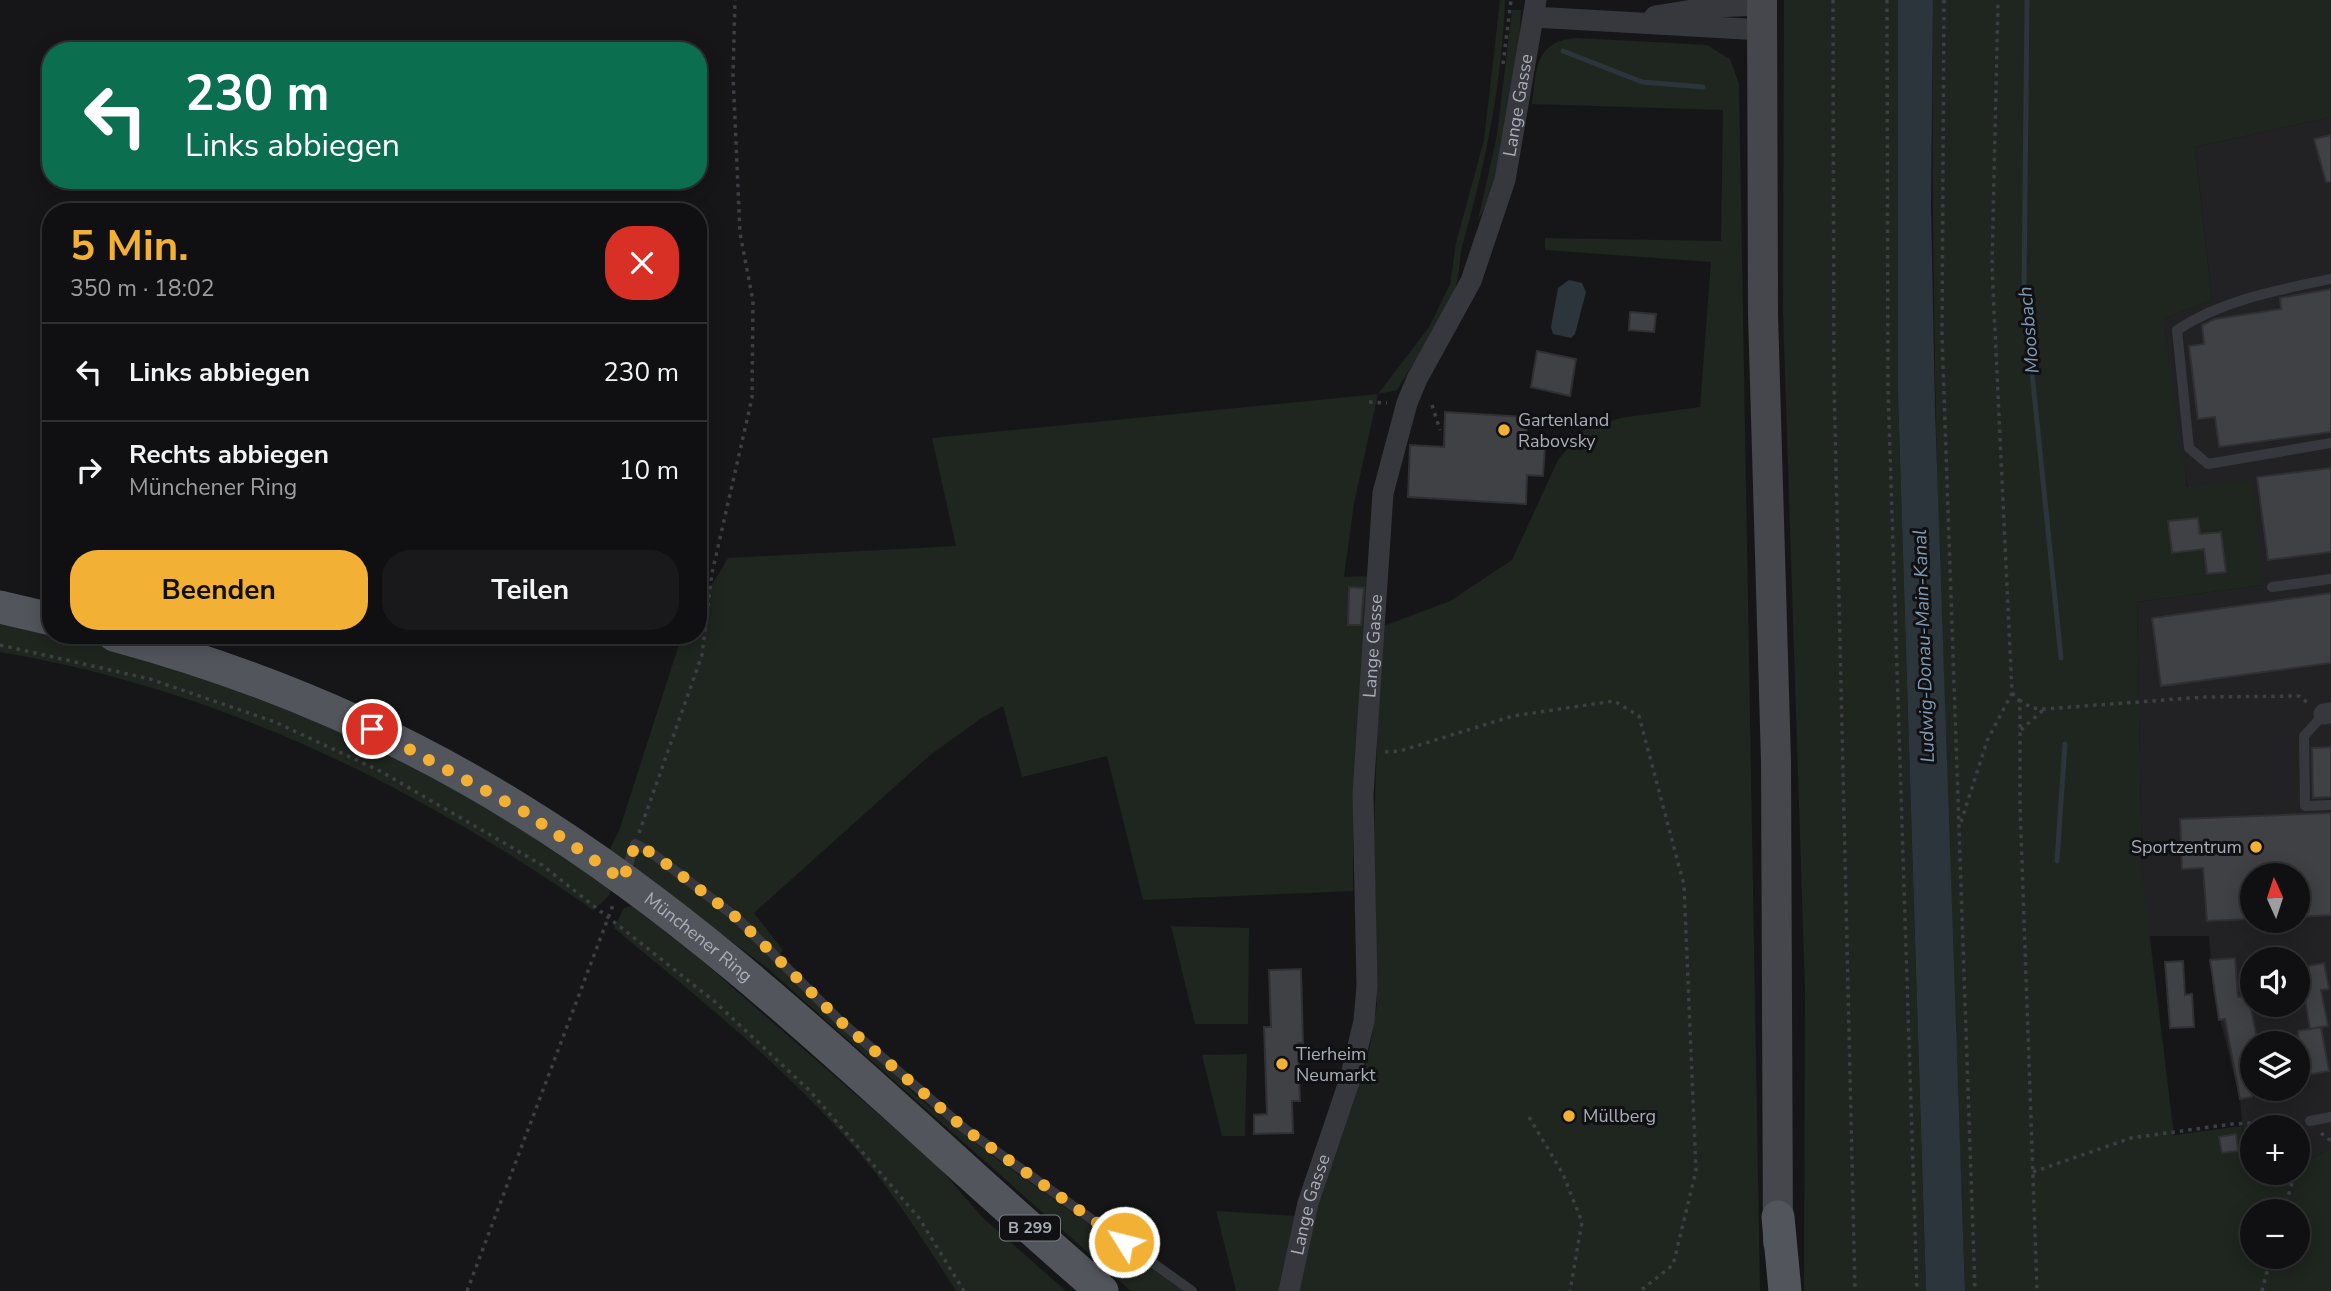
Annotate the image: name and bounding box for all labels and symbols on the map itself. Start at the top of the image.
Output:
street label: Lange Gasse [1497,52,1539,158]
water label: Moosbach [2012,285,2046,375]
place label: Gartenland Rabovsky [1518,408,1609,453]
marker: Gartenland Rabovsky [1496,422,1512,438]
water label: Ludwig-Donau-Main-Kanal [1907,529,1941,763]
street label: Lange Gasse [1357,593,1388,699]
pin [342,699,402,759]
place label: Sportzentrum [2131,835,2242,859]
marker: Sportzentrum [2248,839,2264,855]
north arrow [2240,863,2310,933]
street label: Münchener Ring [639,887,758,988]
place label: Tierheim Neumarkt [1296,1042,1376,1087]
marker: Tierheim Neumarkt [1274,1056,1290,1072]
place label: Müllberg [1583,1104,1656,1128]
marker: Müllberg [1561,1108,1577,1124]
street label: Lange Gasse [1285,1151,1336,1257]
position arrow [1087,1205,1161,1279]
road number: B 299 [1000,1216,1060,1240]

